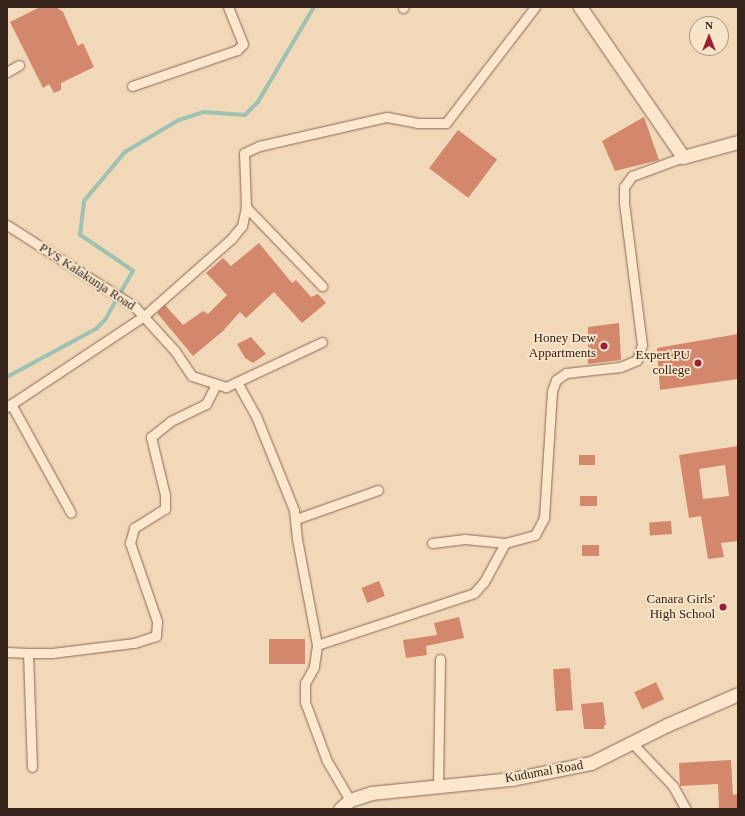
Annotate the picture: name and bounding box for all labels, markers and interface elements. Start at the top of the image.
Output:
north arrow [689,16,729,56]
text: N [705,19,713,31]
street label: PVS Kalakunja Road [36,240,138,314]
place label: Honey Dew Appartments [529,331,596,362]
marker: Honey Dew Appartments [599,341,609,351]
place label: Expert PU college [635,348,690,379]
marker: Expert PU college [693,358,703,368]
place label: Canara Girls' High School [647,592,715,623]
marker: Canara Girls' High School [718,602,728,612]
street label: Kudumal Road [504,757,584,787]

